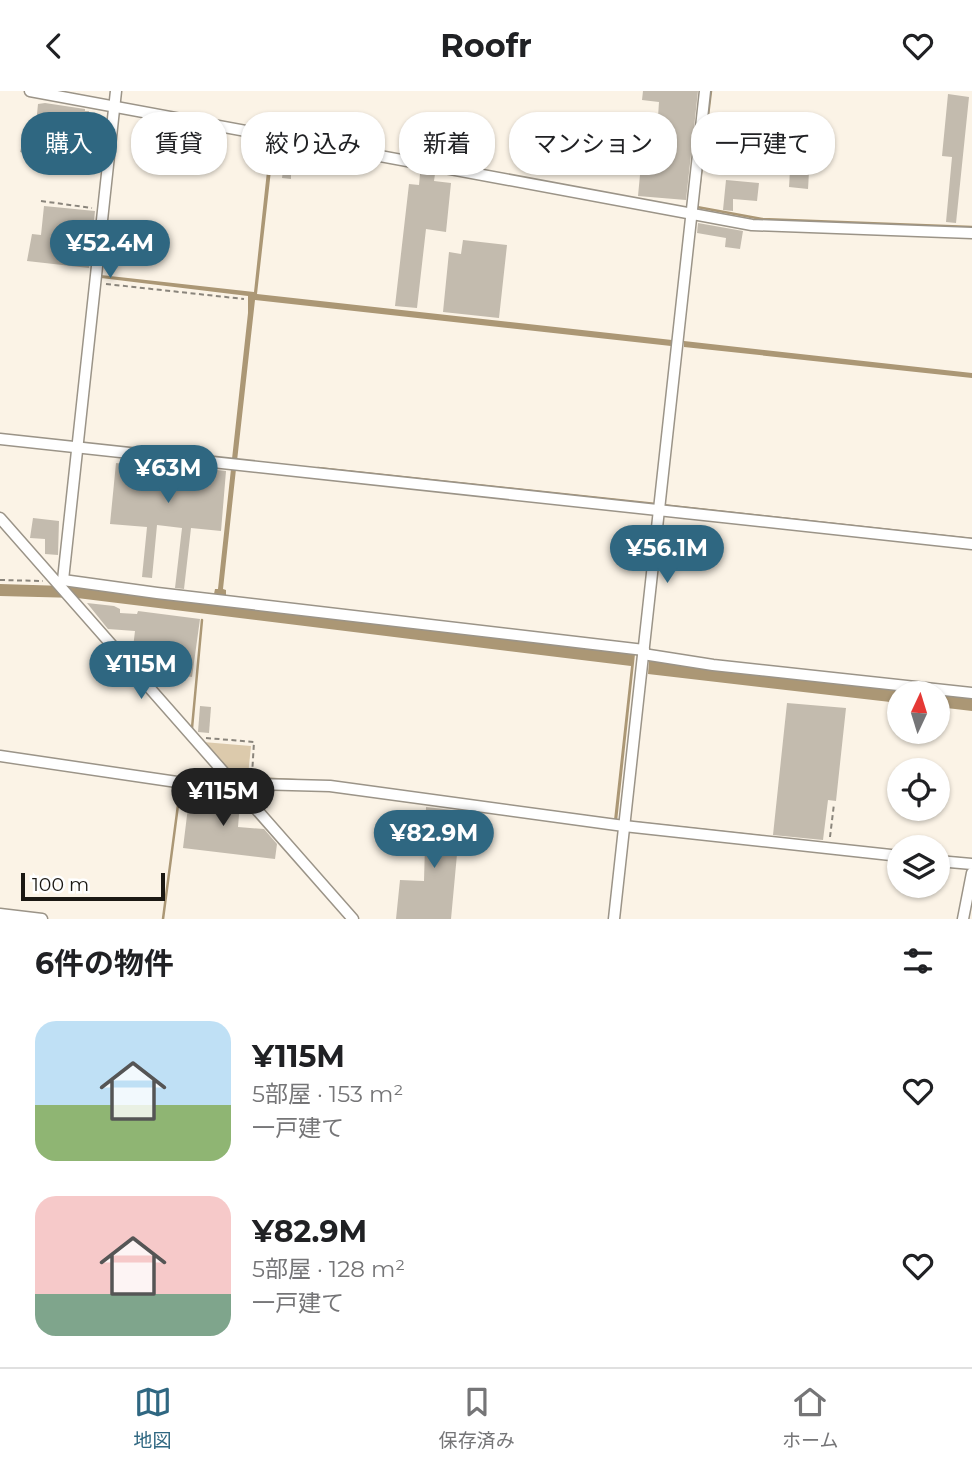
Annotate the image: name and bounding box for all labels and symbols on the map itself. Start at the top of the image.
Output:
pin: ¥52.4M [53,221,167,280]
pin: ¥63M [127,445,209,505]
pin: ¥56.1M [610,525,724,585]
pin: ¥115M [92,641,190,701]
north arrow [887,681,950,744]
pin: ¥115M [174,769,272,828]
pin: ¥82.9M [377,811,491,870]
scale bar [21,870,164,902]

